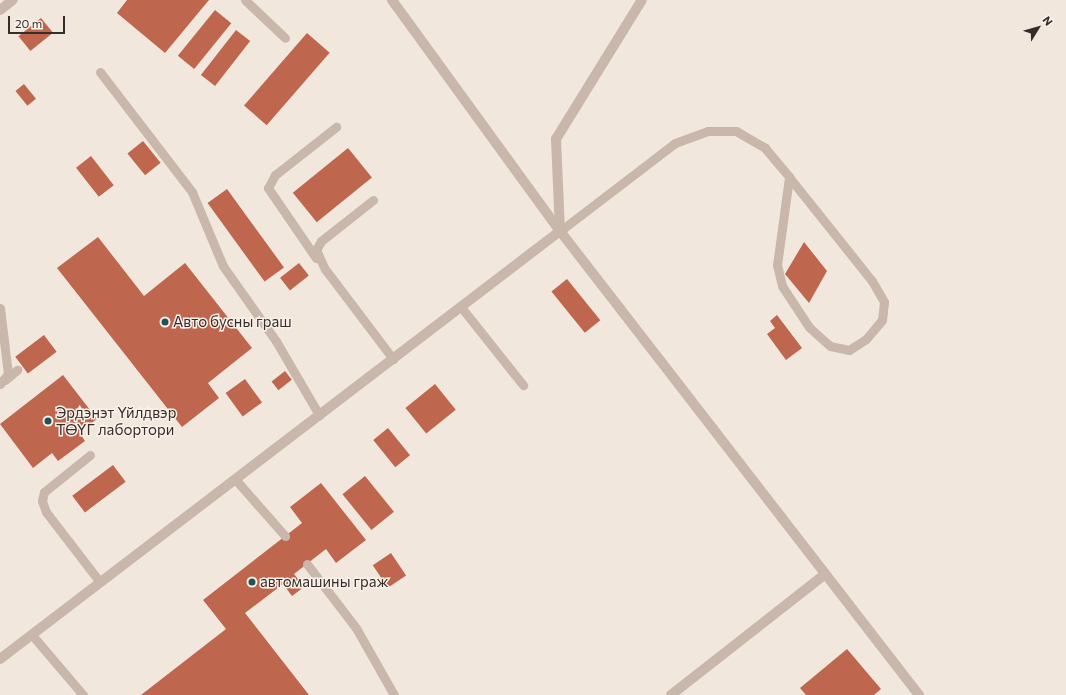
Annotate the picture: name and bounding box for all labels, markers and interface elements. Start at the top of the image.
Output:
scale bar [10,8,67,34]
north arrow [1018,8,1058,48]
text: N [1040,13,1056,28]
text: 20 m [15,16,42,30]
place label: Авто бусны граш [173,313,292,331]
marker: Авто бусны граш [160,317,170,327]
place label: Эрдэнэт Үйлдвэр ТӨҮГ лабортори [56,403,176,438]
marker: Эрдэнэт Үйлдвэр ТӨҮГ лабортори [43,416,53,426]
place label: автомашины граж [260,573,388,591]
marker: автомашины граж [247,577,257,587]

